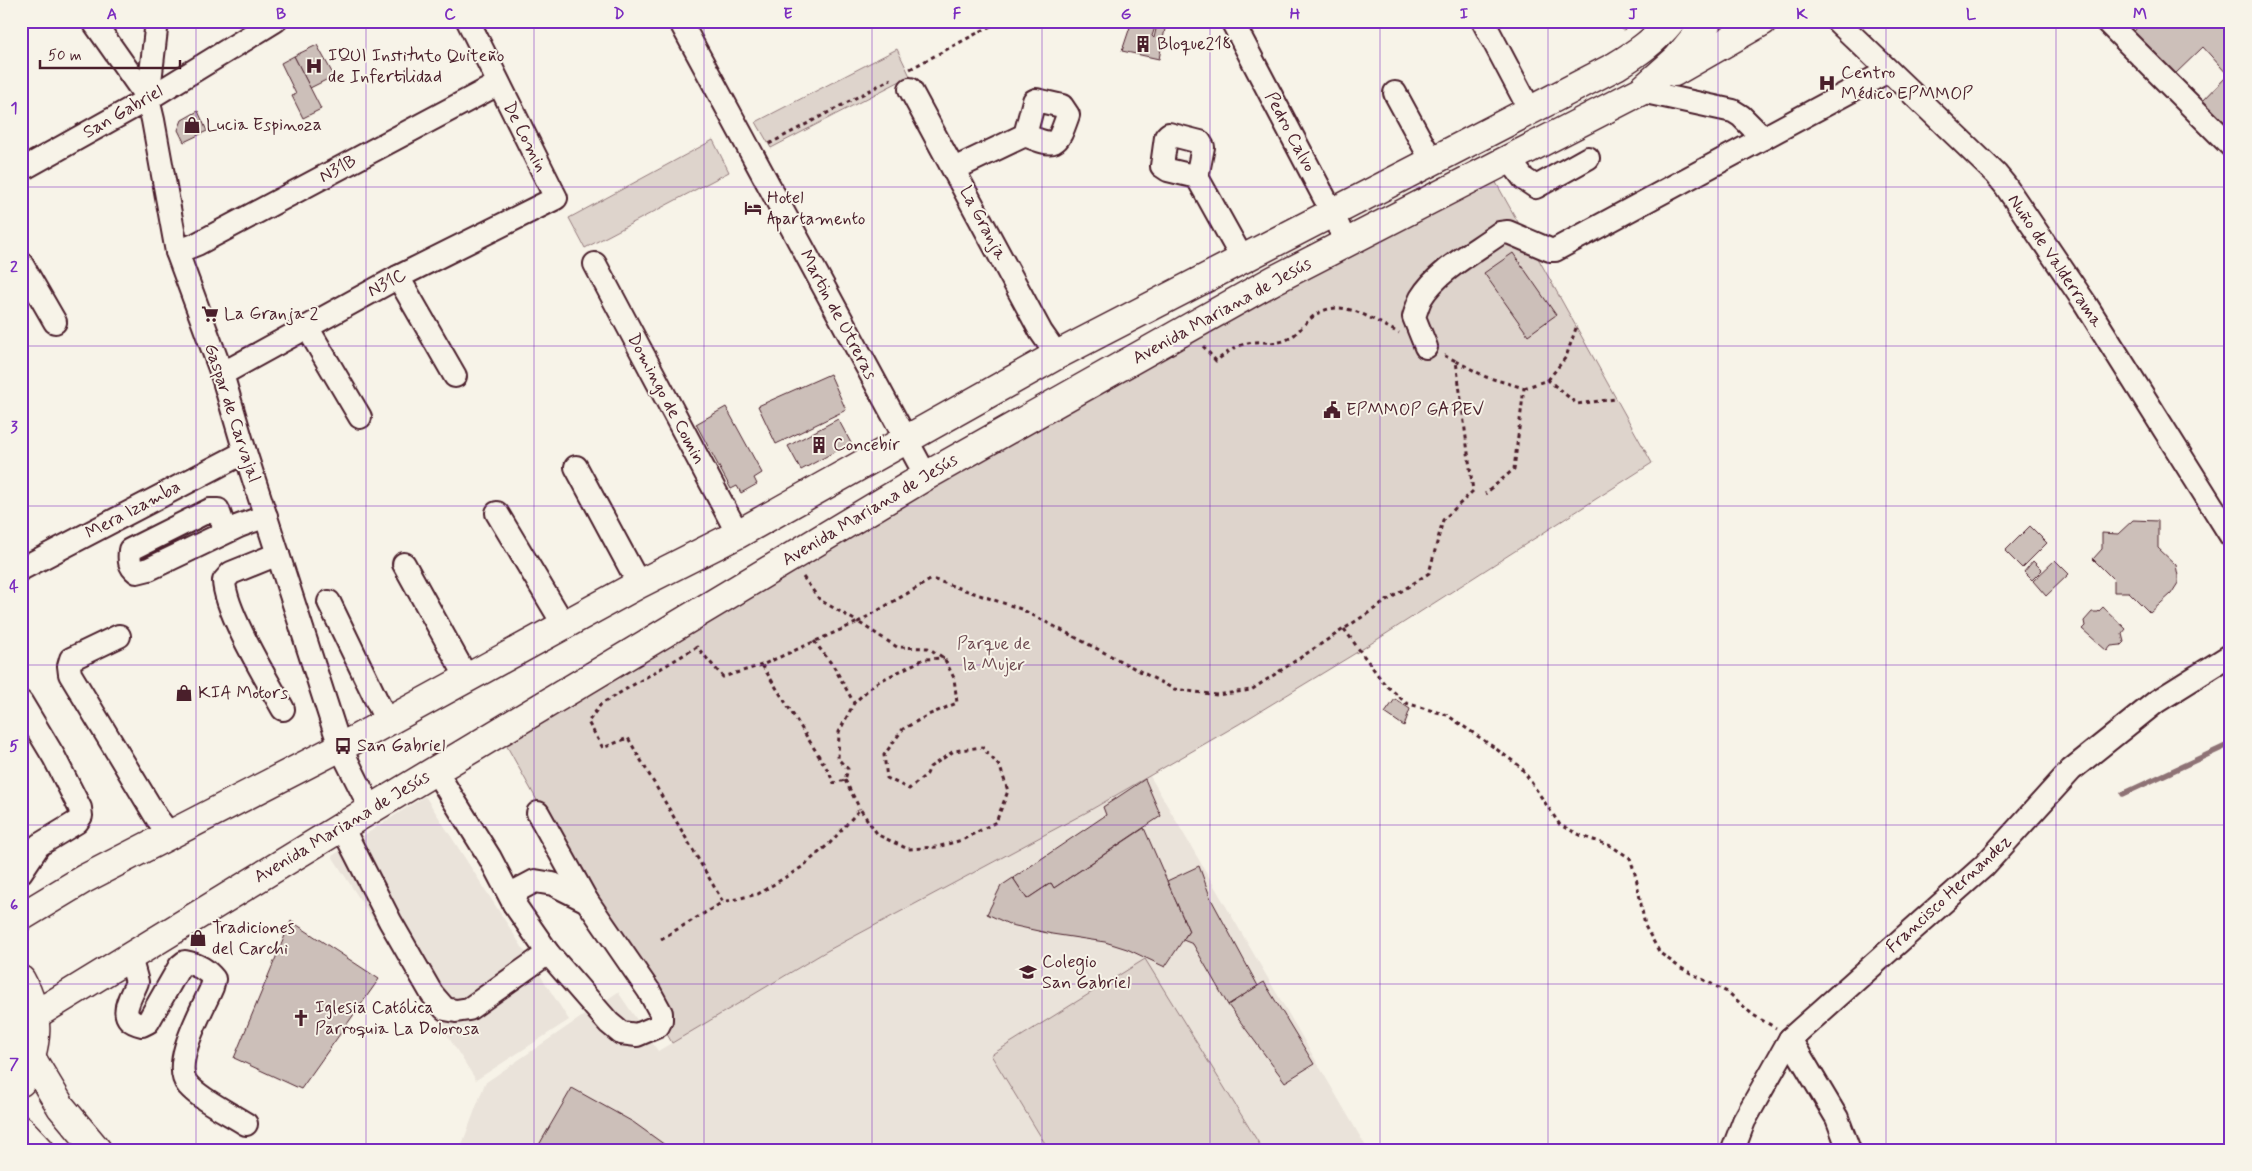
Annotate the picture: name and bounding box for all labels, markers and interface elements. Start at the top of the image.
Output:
text: A [107,4,117,25]
text: B [276,4,286,25]
text: C [444,4,456,25]
text: D [613,4,625,25]
text: E [783,4,793,25]
text: F [953,4,962,25]
text: G [1121,4,1132,25]
text: H [1290,4,1301,25]
text: I [1460,4,1469,25]
text: J [1628,4,1638,25]
text: K [1796,4,1808,25]
text: L [1966,4,1977,25]
text: M [2133,4,2147,25]
place label: Bloque218 [1157,32,1232,56]
building icon: Bloque218 [1133,34,1153,54]
scale bar [40,38,180,70]
place label: IQUI Instituto Quiteño de Infertilidad [328,44,505,89]
text: 50 m [48,46,82,66]
hospital icon: IQUI Instituto Quiteño de Infertilidad [304,56,324,76]
place label: Centro Médico EPMMOP [1841,61,1973,106]
hospital icon: Centro Médico EPMMOP [1817,73,1837,93]
street label: San Gabriel [79,80,167,144]
street label: Pedro Calvo [1259,88,1321,176]
text: 1 [10,98,18,119]
street label: De Comin [497,98,553,176]
place label: Lucia Espinoza [206,113,322,137]
shop icon: Lucia Espinoza [182,115,202,135]
street label: N31B [315,149,361,189]
street label: La Granja [953,182,1013,264]
place label: Hotel Apartamento [767,186,865,232]
street label: Nuño de Valderrama [2002,190,2109,332]
hotel icon: Hotel Apartamento [743,198,763,218]
street label: Martin de Utreras [794,246,882,384]
street label: Avenida Mariana de Jesús [1128,252,1316,370]
text: 2 [10,257,18,278]
street label: N31C [363,263,411,303]
place label: La Granja 2 [224,302,318,326]
supermarket icon: La Granja 2 [200,304,220,324]
street label: Domingo de Comin [621,329,711,469]
street label: Gaspar de Carvajal [198,340,266,486]
place label: EPMMOP GAPEV [1346,398,1485,422]
public building icon: EPMMOP GAPEV [1322,400,1342,420]
text: 3 [10,417,18,438]
place label: Concebir [833,433,900,457]
building icon: Concebir [809,435,829,455]
street label: Avenida Mariana de Jesús [778,448,962,572]
street label: Mera Izamba [81,475,185,545]
text: 4 [9,576,19,597]
park label: Parque de la Mujer [957,632,1031,677]
place label: KIA Motors [198,681,288,705]
shop icon: KIA Motors [174,683,194,703]
place label: San Gabriel [357,734,445,758]
text: 5 [9,736,19,757]
bus stop icon: San Gabriel [333,736,353,756]
street label: Avenida Mariana de Jesús [250,765,434,889]
street label: Francisco Hernandez [1881,829,2017,959]
text: 6 [10,895,18,916]
place label: Tradiciones del Carchi [212,916,295,961]
shop icon: Tradiciones del Carchi [188,928,208,948]
place label: Colegio San Gabriel [1042,950,1130,995]
school or university icon: Colegio San Gabriel [1018,962,1038,982]
place label: Iglesia Católica Parroquia La Dolorosa [315,996,480,1041]
church icon: Iglesia Católica Parroquia La Dolorosa [291,1008,311,1028]
text: 7 [9,1054,19,1075]

